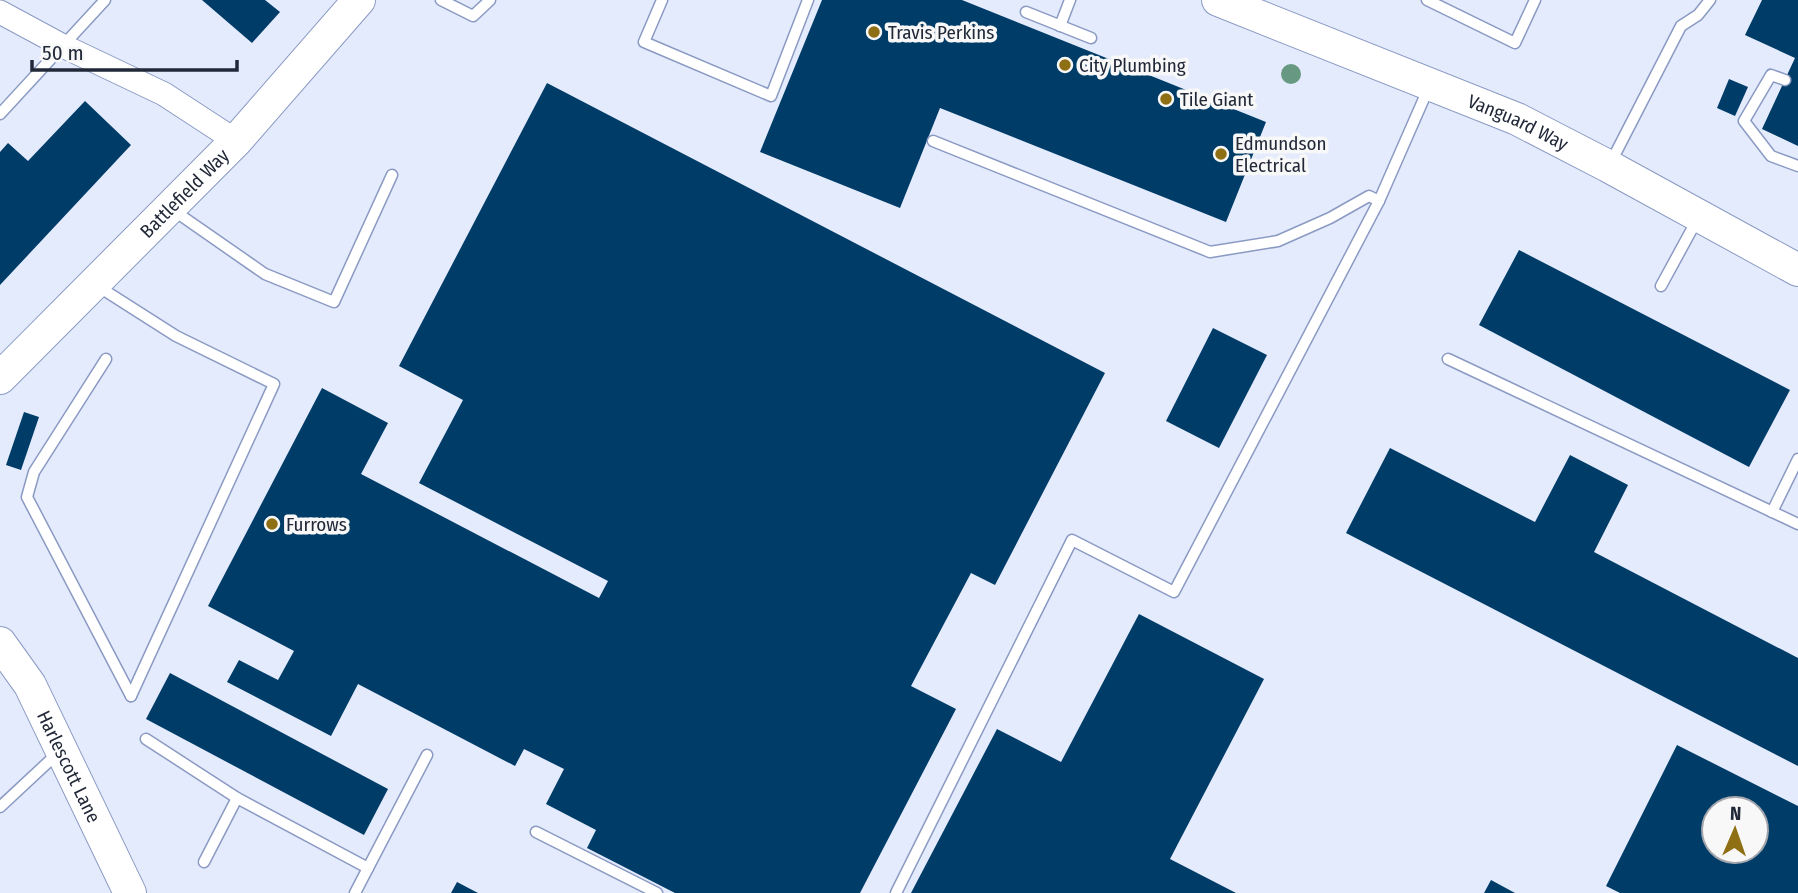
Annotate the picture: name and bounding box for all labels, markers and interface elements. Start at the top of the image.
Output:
place label: Travis Perkins [888,21,994,44]
marker: Travis Perkins [866,24,882,40]
scale bar [32,28,236,72]
text: 50 m [42,40,84,66]
place label: City Plumbing [1079,54,1186,77]
marker: City Plumbing [1057,57,1073,73]
place label: Tile Giant [1180,88,1254,111]
street label: Vanguard Way [1464,90,1573,156]
marker: Tile Giant [1158,91,1174,107]
place label: Edmundson Electrical [1235,132,1327,177]
street label: Battlefield Way [135,144,234,243]
marker: Edmundson Electrical [1213,146,1229,162]
place label: Furrows [286,513,347,536]
marker: Furrows [264,516,280,532]
street label: Harlescott Lane [32,707,105,826]
north arrow [1700,795,1770,865]
text: N [1729,802,1742,825]

